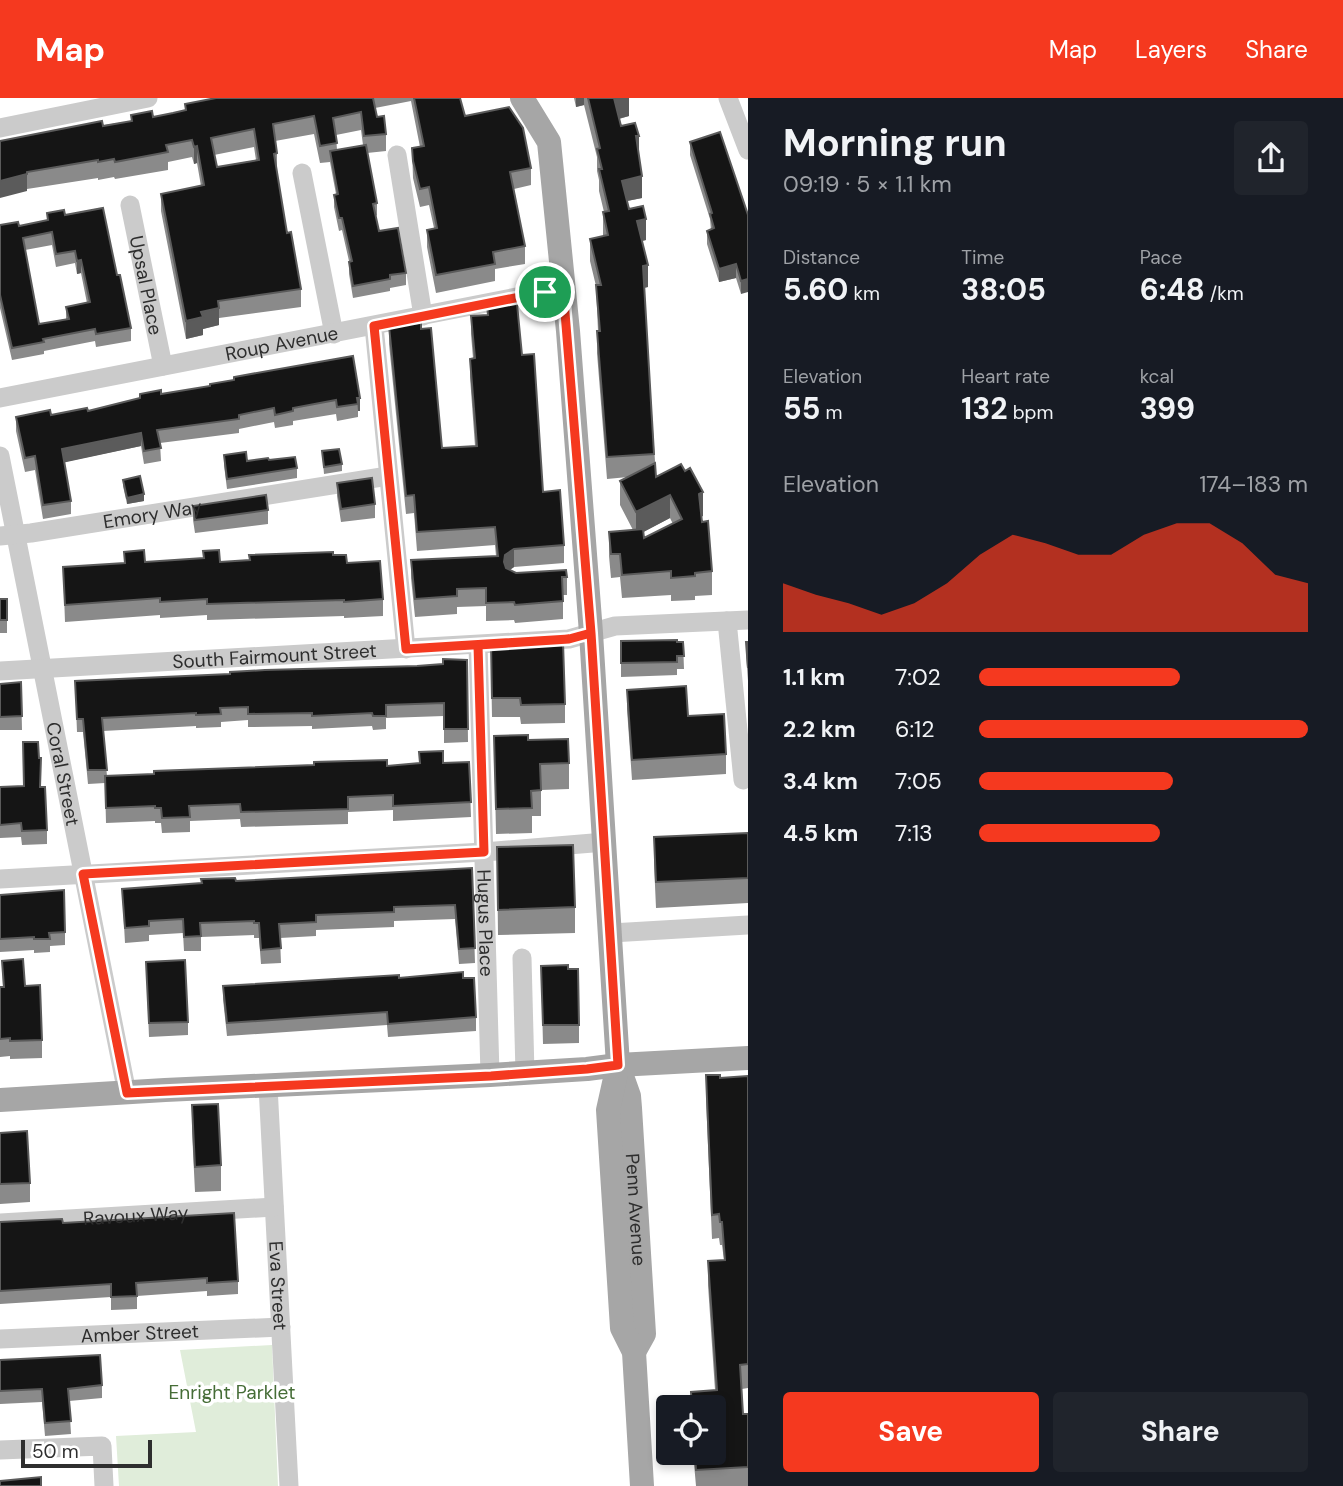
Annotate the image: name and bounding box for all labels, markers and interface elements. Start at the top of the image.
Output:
text: Map [35,28,105,71]
text: Map [1049,34,1097,65]
text: Layers [1135,34,1207,65]
text: Share [1245,34,1308,65]
text: Morning run [783,118,1007,168]
button: share [1234,121,1308,195]
text: 09:19 · 5 × 1.1 km [783,169,952,199]
street label: Upsal Place [124,233,169,337]
text: Distance [783,245,860,270]
text: Time [961,245,1004,270]
text: Pace [1140,245,1182,270]
pin [515,262,575,322]
text: 5.60 [783,270,848,309]
text: 38:05 [961,270,1046,309]
text: 6:48 [1140,270,1205,309]
icon: arrive [526,273,564,311]
text: km [848,281,880,306]
text: /km [1205,281,1244,306]
street label: Roup Avenue [223,320,340,366]
text: Elevation [783,364,862,389]
text: Heart rate [961,364,1050,389]
text: kcal [1140,364,1174,389]
text: 55 [783,389,820,428]
text: 132 [961,389,1008,428]
text: 399 [1140,389,1195,428]
text: m [820,400,842,425]
text: bpm [1008,400,1053,425]
text: Elevation [783,469,879,499]
text: 174–183 m [1199,469,1308,499]
street label: Emory Way [101,493,204,534]
street label: South Fairmount Street [172,637,377,674]
text: 1.1 km [783,662,845,692]
text: 7:02 [895,662,941,692]
text: 2.2 km [783,714,856,744]
text: 6:12 [895,714,935,744]
street label: Coral Street [41,720,86,828]
text: 3.4 km [783,766,858,796]
text: 7:05 [895,766,942,796]
text: 4.5 km [783,818,858,848]
text: 7:13 [895,818,933,848]
street label: Hugus Place [472,869,500,977]
street label: Penn Avenue [620,1153,652,1267]
street label: Ravoux Way [82,1199,190,1231]
street label: Eva Street [264,1240,293,1331]
street label: Amber Street [80,1318,199,1348]
park label: Enright Parklet [169,1380,295,1405]
button: Save [783,1392,1039,1472]
button: Share [1053,1392,1308,1472]
map controls [656,1395,726,1465]
button: locate [656,1395,726,1465]
scale bar [21,1437,152,1469]
text: 50 m [32,1439,79,1464]

